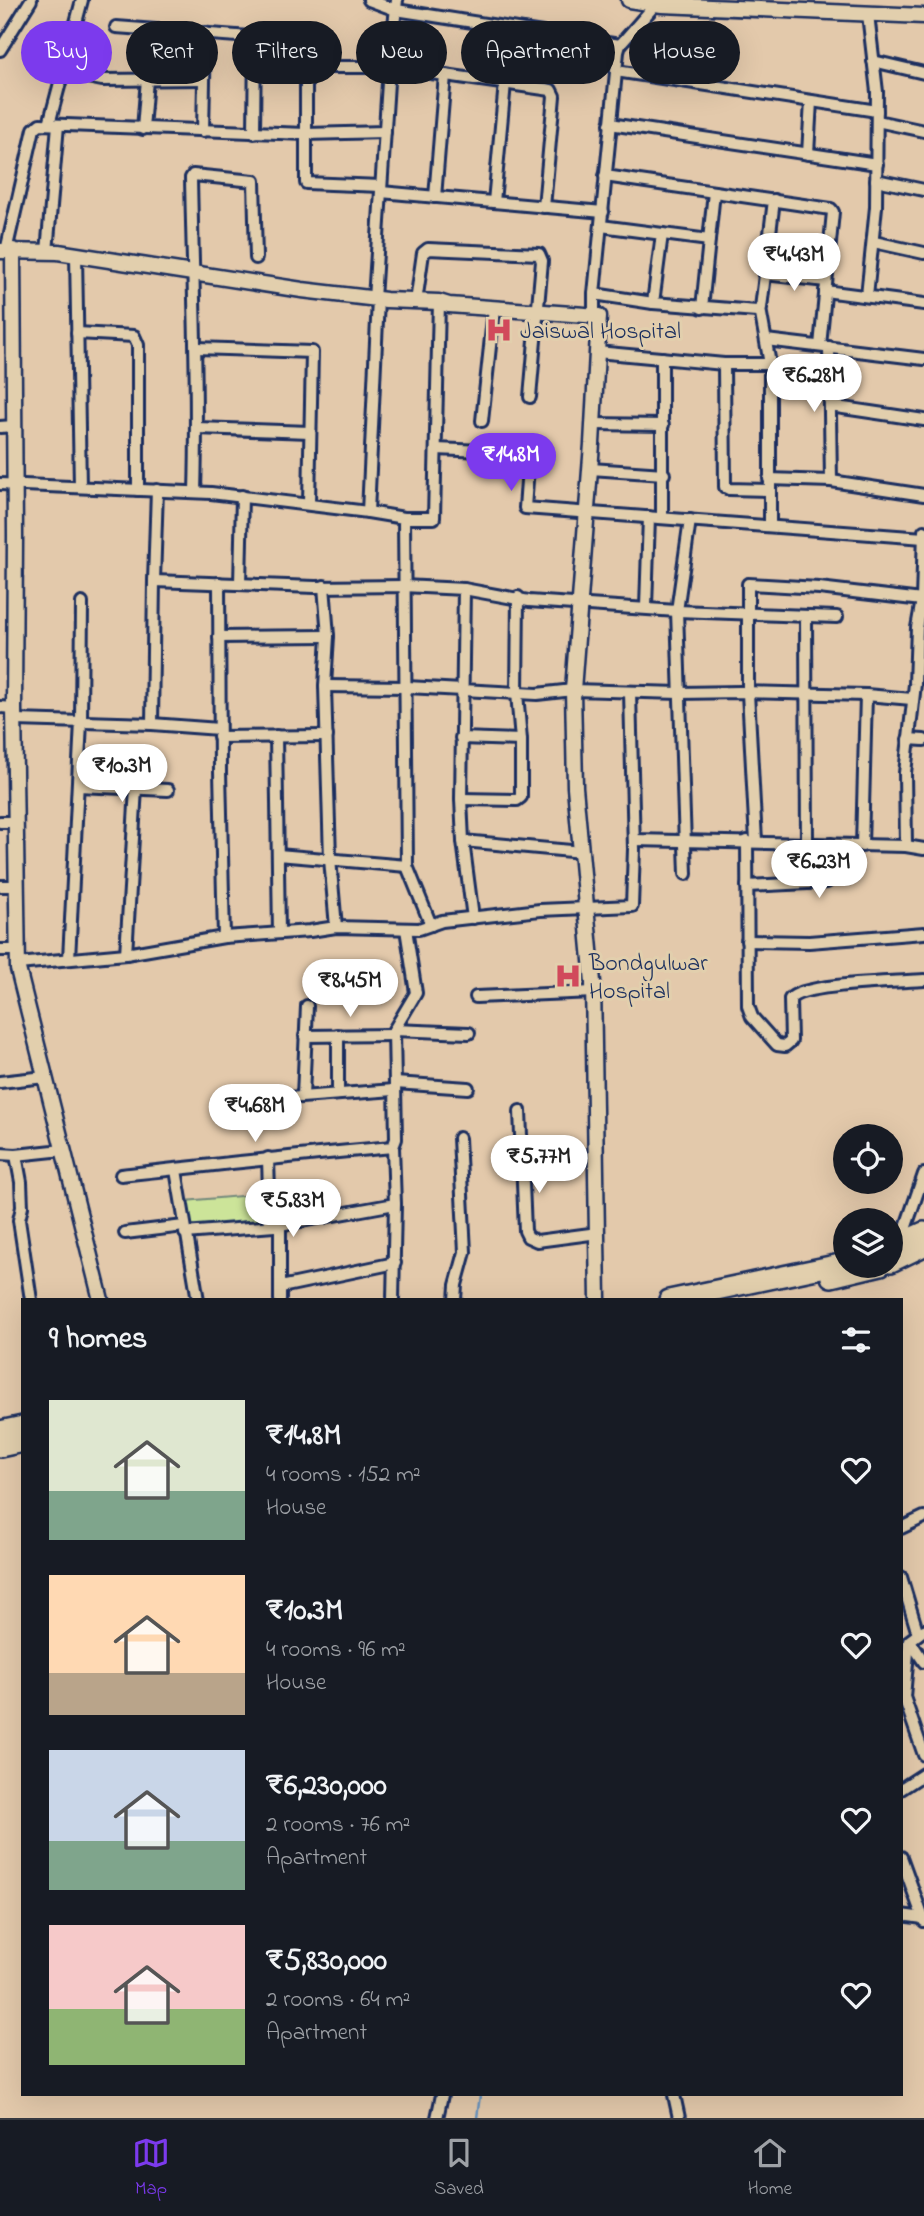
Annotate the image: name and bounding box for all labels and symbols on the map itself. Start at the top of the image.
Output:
pin: ₹4.43M [737,233,851,293]
hospital icon: Jaiswal Hospital [484,315,514,345]
place label: Jaiswal Hospital [520,315,681,350]
pin: ₹6.28M [757,354,871,414]
pin: ₹14.8M [454,434,568,493]
pin: ₹10.3M [65,744,179,804]
pin: ₹6.23M [762,841,876,900]
place label: Bondgulwar Hospital [588,947,708,1010]
pin: ₹8.45M [293,960,407,1019]
hospital icon: Bondgulwar Hospital [553,961,583,991]
pin: ₹4.68M [198,1084,312,1144]
pin: ₹5.77M [482,1136,596,1195]
pin: ₹5.83M [236,1180,350,1239]

